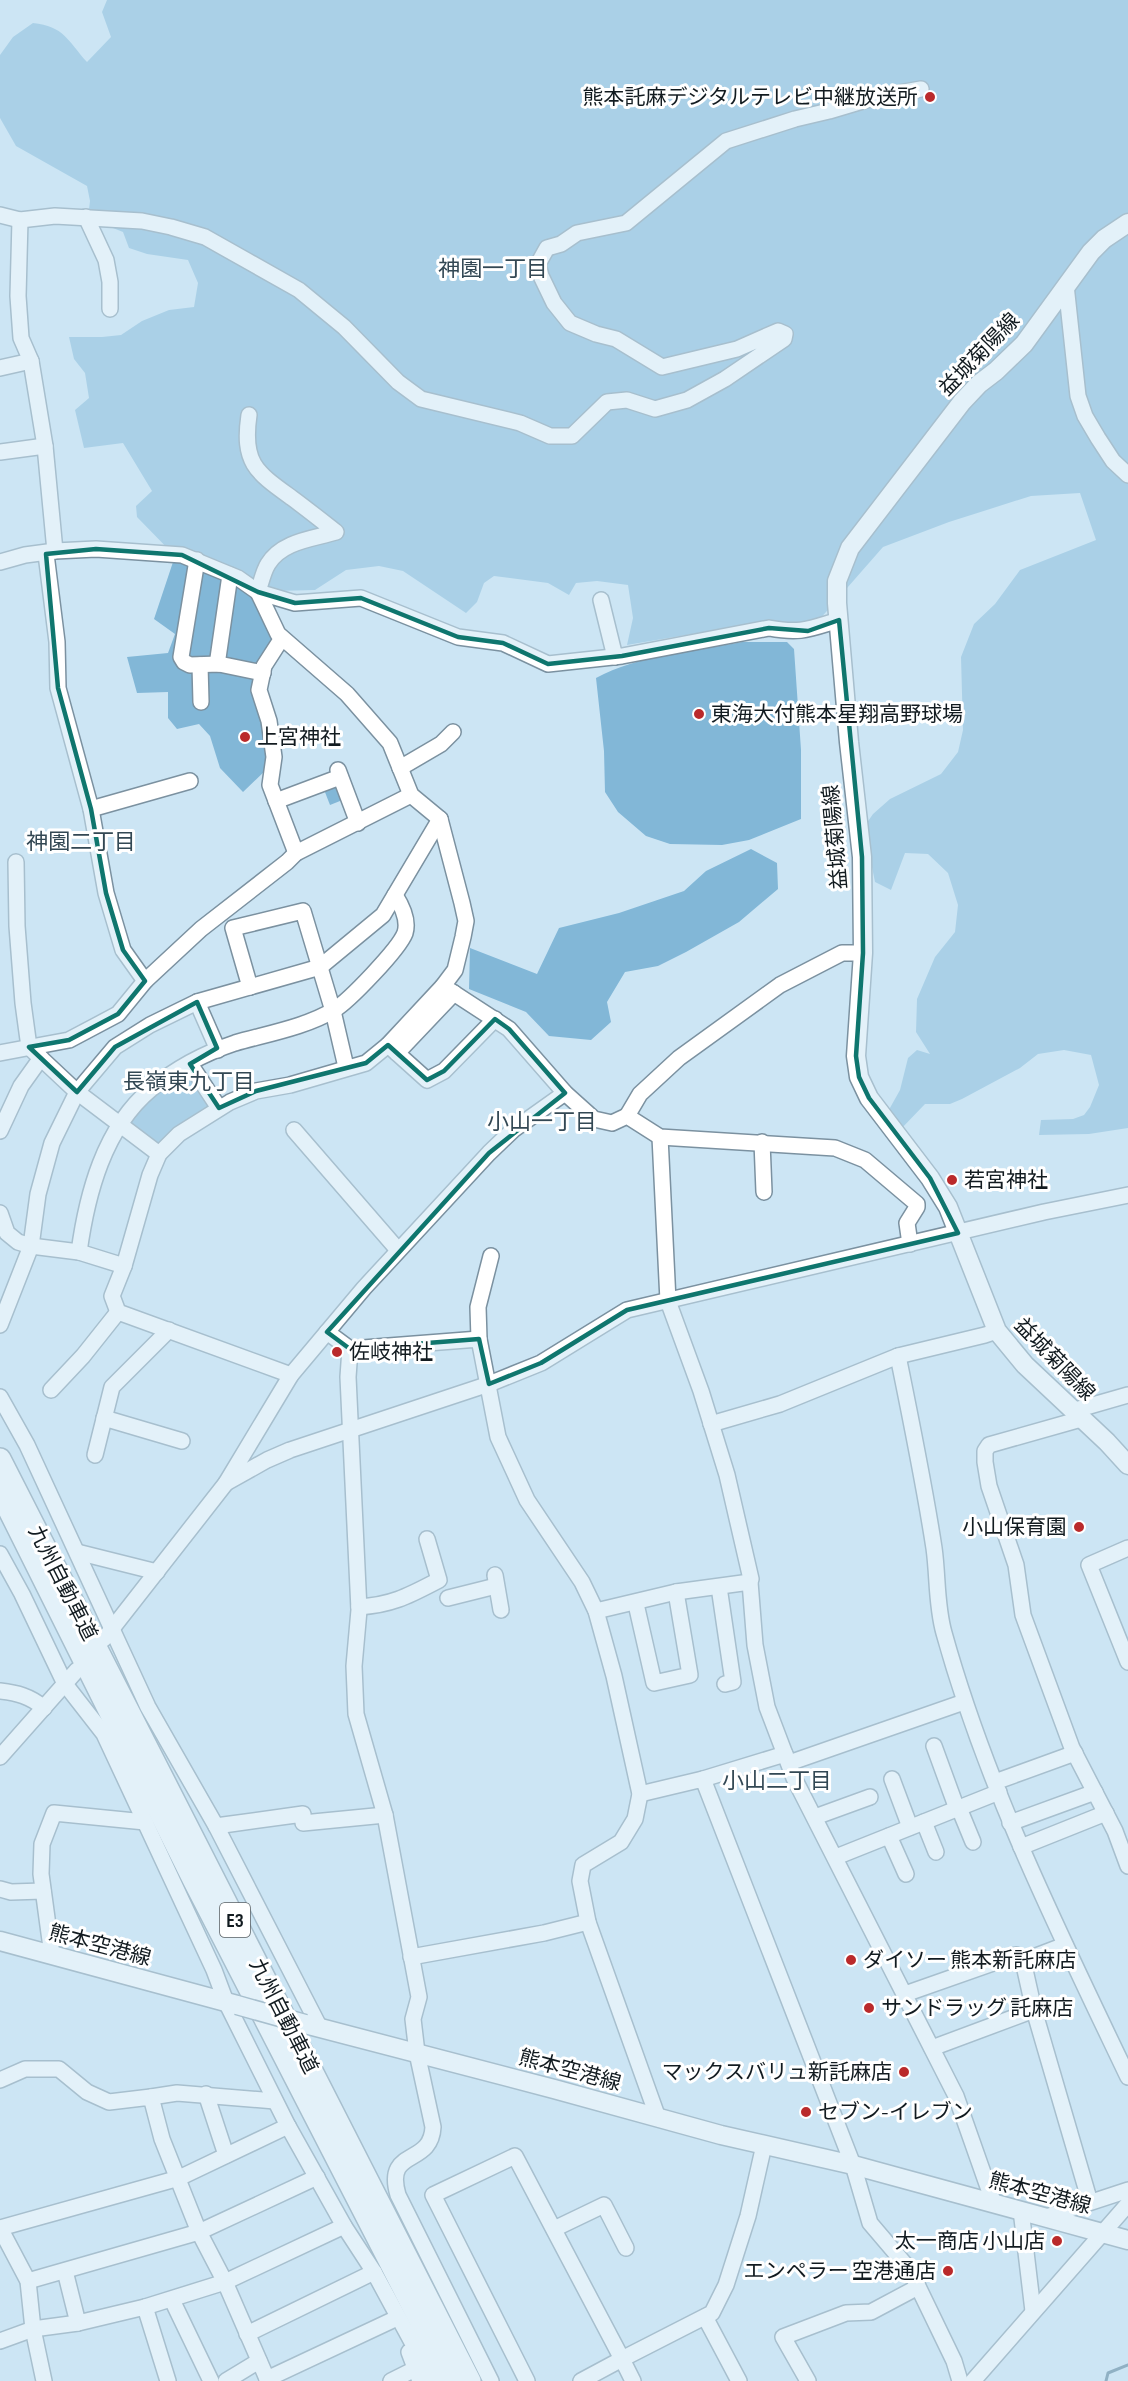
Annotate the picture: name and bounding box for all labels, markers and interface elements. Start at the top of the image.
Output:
place label: 熊本託麻デジタルテレビ中継放送所 [582,85,918,110]
marker: 熊本託麻デジタルテレビ中継放送所 [923,90,937,104]
district label: 神園一丁目 [438,256,548,283]
street label: 益城菊陽線 [934,308,1025,401]
place label: 東海大付熊本星翔高野球場 [711,702,963,727]
marker: 東海大付熊本星翔高野球場 [692,707,706,721]
place label: 上宮神社 [257,725,341,750]
marker: 上宮神社 [238,730,252,744]
street label: 益城菊陽線 [818,784,853,890]
district label: 神園二丁目 [26,829,136,856]
district label: 長嶺東九丁目 [123,1069,255,1096]
district label: 小山一丁目 [487,1109,597,1136]
place label: 若宮神社 [964,1168,1048,1193]
marker: 若宮神社 [945,1173,959,1187]
street label: 益城菊陽線 [1009,1313,1100,1406]
place label: 佐岐神社 [349,1340,433,1365]
marker: 佐岐神社 [330,1345,344,1359]
place label: 小山保育園 [962,1515,1067,1540]
marker: 小山保育園 [1072,1520,1086,1534]
street label: 九州自動車道 [23,1521,102,1645]
district label: 小山二丁目 [722,1768,832,1795]
road number: E3 [220,1903,250,1937]
street label: 熊本空港線 [46,1920,154,1971]
place label: ダイソー 熊本新託麻店 [863,1948,1076,1973]
marker: ダイソー 熊本新託麻店 [844,1953,858,1967]
street label: 九州自動車道 [244,1954,323,2078]
place label: サンドラッグ 託麻店 [881,1996,1073,2021]
marker: サンドラッグ 託麻店 [862,2001,876,2015]
street label: 熊本空港線 [516,2045,624,2096]
place label: マックスバリュ新託麻店 [662,2060,892,2085]
marker: マックスバリュ新託麻店 [897,2065,911,2079]
place label: セブン-イレブン [818,2100,973,2125]
marker: セブン-イレブン [799,2105,813,2119]
street label: 熊本空港線 [986,2168,1094,2219]
place label: 太一商店 小山店 [895,2229,1045,2254]
marker: 太一商店 小山店 [1050,2234,1064,2248]
place label: エンペラー 空港通店 [744,2259,936,2284]
marker: エンペラー 空港通店 [941,2264,955,2278]

